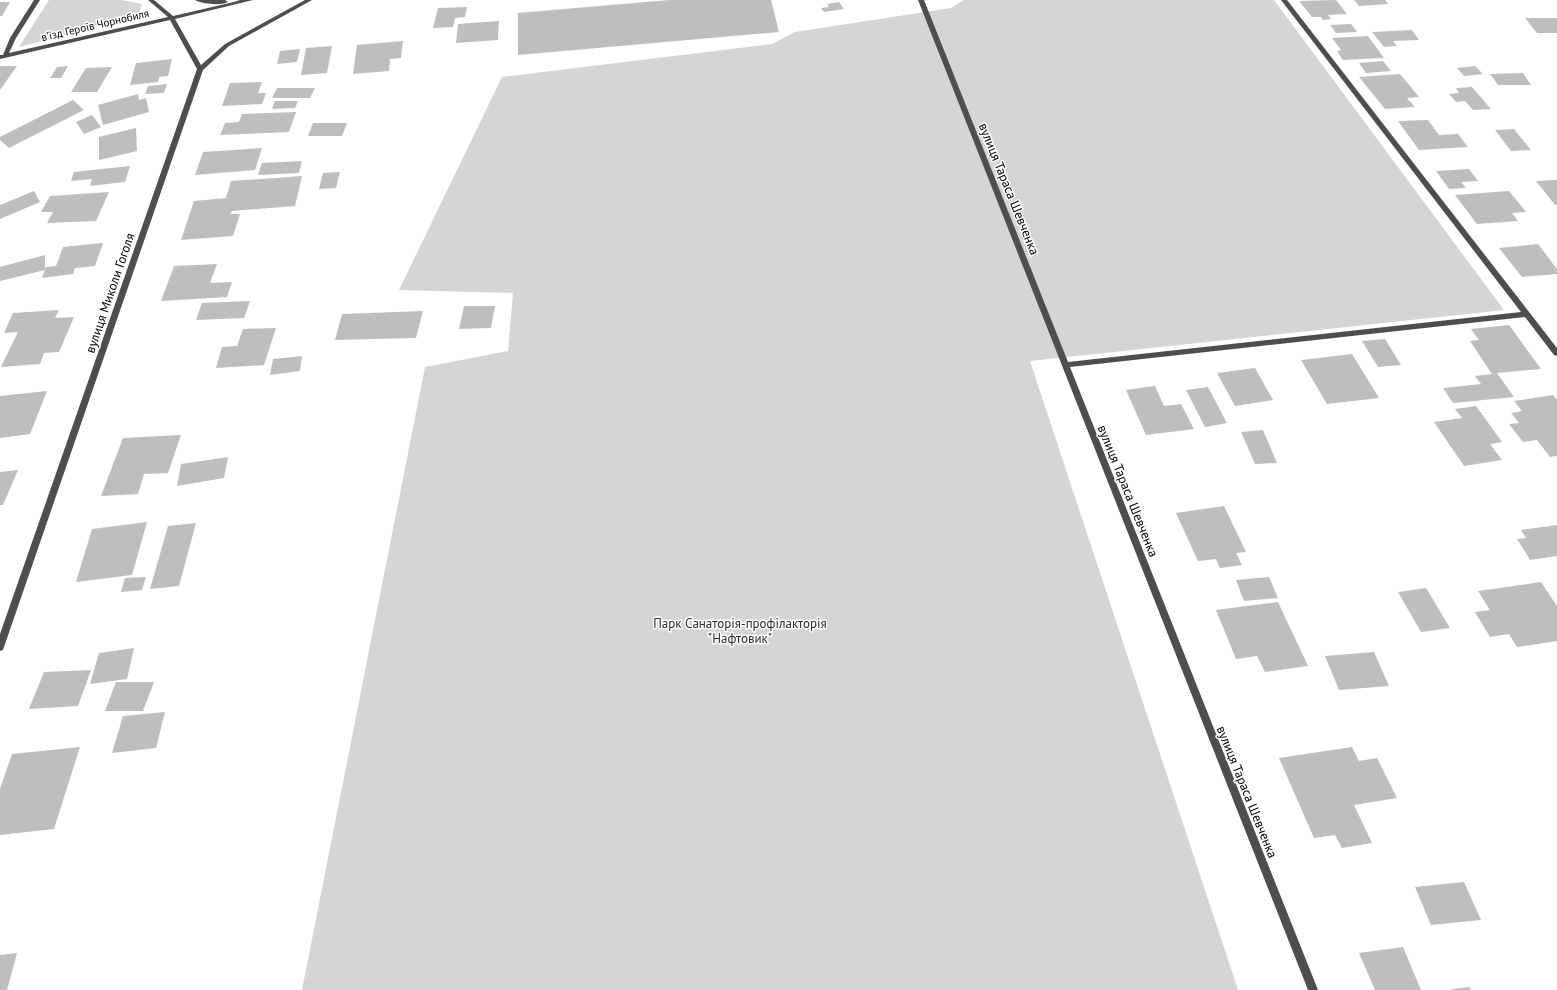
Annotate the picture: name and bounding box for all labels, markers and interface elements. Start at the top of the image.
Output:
street label: вʼїзд Героїв Чорнобиля [40,6,150,44]
street label: вулиця Тараса Шевченка [975,120,1043,258]
street label: вулиця Миколи Гоголя [82,231,138,355]
street label: вулиця Тараса Шевченка [1094,422,1162,560]
park label: Парк Санаторія-профілакторія "Нафтовик" [653,615,827,647]
street label: вулиця Тараса Шевченка [1213,723,1281,861]

